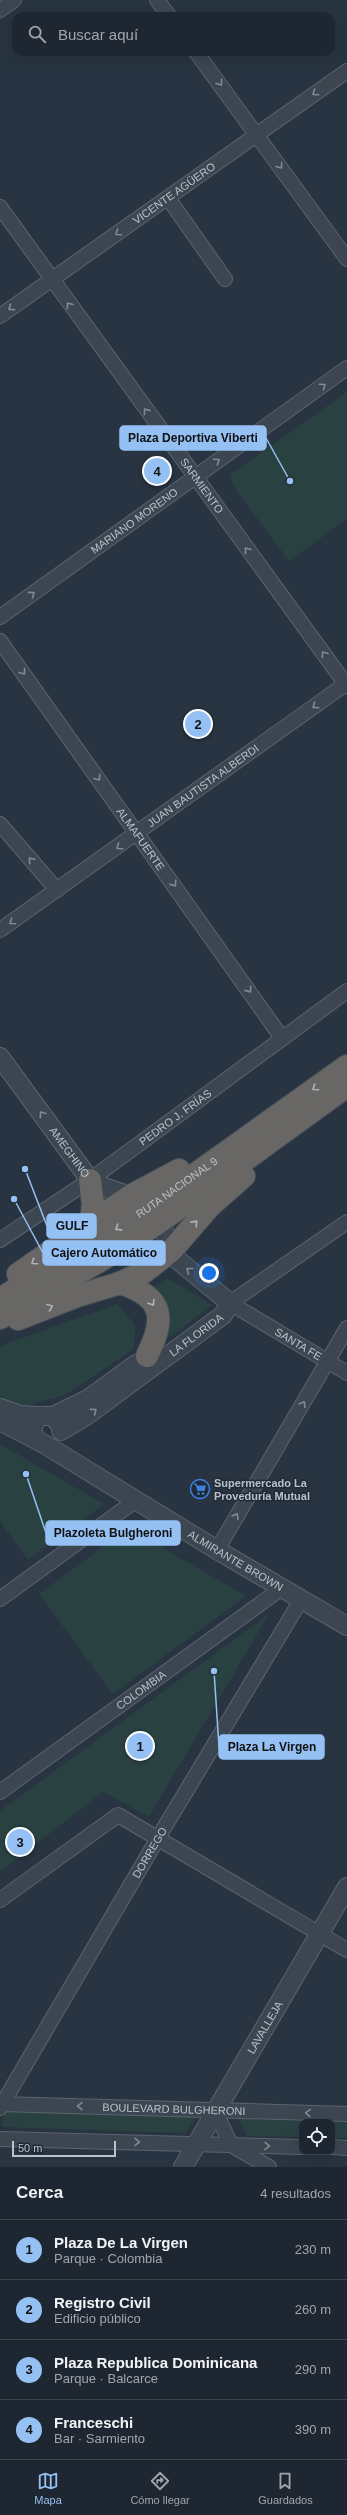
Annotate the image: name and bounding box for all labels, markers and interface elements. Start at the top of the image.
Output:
search box [12,12,335,56]
icon: search [26,23,48,45]
text: Buscar aquí [58,26,138,43]
one-way arrow [215,79,222,86]
one-way arrow [312,88,319,96]
street label: VICENTE AGÜERO [131,160,218,226]
one-way arrow [276,161,283,168]
one-way arrow [115,228,122,235]
one-way arrow [9,303,16,310]
one-way arrow [67,303,74,310]
one-way arrow [318,384,325,391]
one-way arrow [144,408,151,415]
callout: Plaza Deportiva Viberti [120,426,266,450]
text: Plaza Deportiva Viberti [128,431,258,445]
pin: 4 [144,456,170,486]
street label: SARMIENTO [178,456,226,516]
one-way arrow [213,458,220,466]
street label: MARIANO MORENO [88,485,180,556]
one-way arrow [245,547,252,554]
one-way arrow [27,592,34,599]
one-way arrow [322,652,329,659]
one-way arrow [18,668,25,675]
one-way arrow [313,701,320,708]
pin: 2 [185,709,211,739]
street label: JUAN BAUTISTA ALBERDI [145,742,261,829]
one-way arrow [93,774,101,781]
street label: ALMAFUERTE [114,806,167,873]
one-way arrow [116,842,123,849]
one-way arrow [29,858,36,865]
one-way arrow [169,880,177,887]
one-way arrow [9,917,16,925]
one-way arrow [244,986,251,993]
one-way arrow [312,1083,319,1091]
street label: PEDRO J. FRÍAS [137,1087,214,1148]
one-way arrow [40,1112,47,1119]
street label: AMEGHINO [47,1124,92,1180]
street label: RUTA NACIONAL 9 [134,1155,220,1220]
callout: GULF [47,1214,96,1238]
text: GULF [56,1219,88,1233]
one-way arrow [190,1220,198,1228]
one-way arrow [115,1223,122,1231]
callout: Cajero Automático [43,1241,165,1265]
text: Cajero Automático [51,1246,157,1260]
one-way arrow [31,1257,38,1265]
your location [199,1263,219,1283]
one-way arrow [186,1268,193,1275]
one-way arrow [148,1299,155,1306]
one-way arrow [46,1304,53,1312]
street label: LA FLORIDA [167,1311,226,1359]
street label: SANTA FE [273,1325,324,1363]
one-way arrow [298,1401,305,1408]
one-way arrow [90,1408,97,1415]
place label: Supermercado La Proveduría Mutual [214,1477,310,1502]
supermarket icon: Supermercado La Proveduría Mutual [189,1478,211,1500]
one-way arrow [232,1513,239,1520]
callout: Plazoleta Bulgheroni [46,1521,180,1545]
text: Plazoleta Bulgheroni [54,1526,172,1540]
street label: ALMIRANTE BROWN [186,1528,285,1593]
street label: COLOMBIA [114,1668,169,1712]
pin: 1 [127,1731,153,1761]
callout: Plaza La Virgen [219,1735,324,1759]
text: Plaza La Virgen [228,1740,316,1754]
street label: DORREGO [130,1825,169,1880]
pin: 3 [7,1827,33,1857]
street label: LAVALLEJA [245,1998,285,2056]
street label: BOULEVARD BULGHERONI [102,2101,246,2117]
one-way arrow [77,2102,83,2110]
one-way arrow [305,2109,311,2117]
map controls [299,2119,335,2155]
button: locate [299,2119,335,2155]
one-way arrow [134,2138,140,2147]
scale bar [12,2139,116,2158]
text: 50 m [18,2142,42,2154]
one-way arrow [264,2142,270,2150]
text: Cerca [16,2183,63,2202]
text: 4 resultados [260,2186,331,2201]
text: Plaza De La Virgen [54,2234,188,2251]
text: 1 [25,2242,33,2257]
text: 230 m [295,2242,331,2257]
text: Parque · Colombia [54,2251,162,2266]
text: Registro Civil [54,2294,151,2311]
text: 2 [25,2302,33,2317]
text: 260 m [295,2302,331,2317]
text: Edificio público [54,2311,141,2326]
text: Plaza Republica Dominicana [54,2354,257,2371]
text: 3 [25,2362,33,2377]
text: 290 m [295,2362,331,2377]
text: Parque · Balcarce [54,2371,158,2386]
text: Franceschi [54,2414,133,2431]
text: 4 [25,2422,33,2437]
text: 390 m [295,2422,331,2437]
text: Bar · Sarmiento [54,2431,145,2446]
tab: Mapa [34,2470,62,2506]
tab: Cómo llegar [130,2470,190,2506]
tab: Guardados [258,2470,313,2506]

